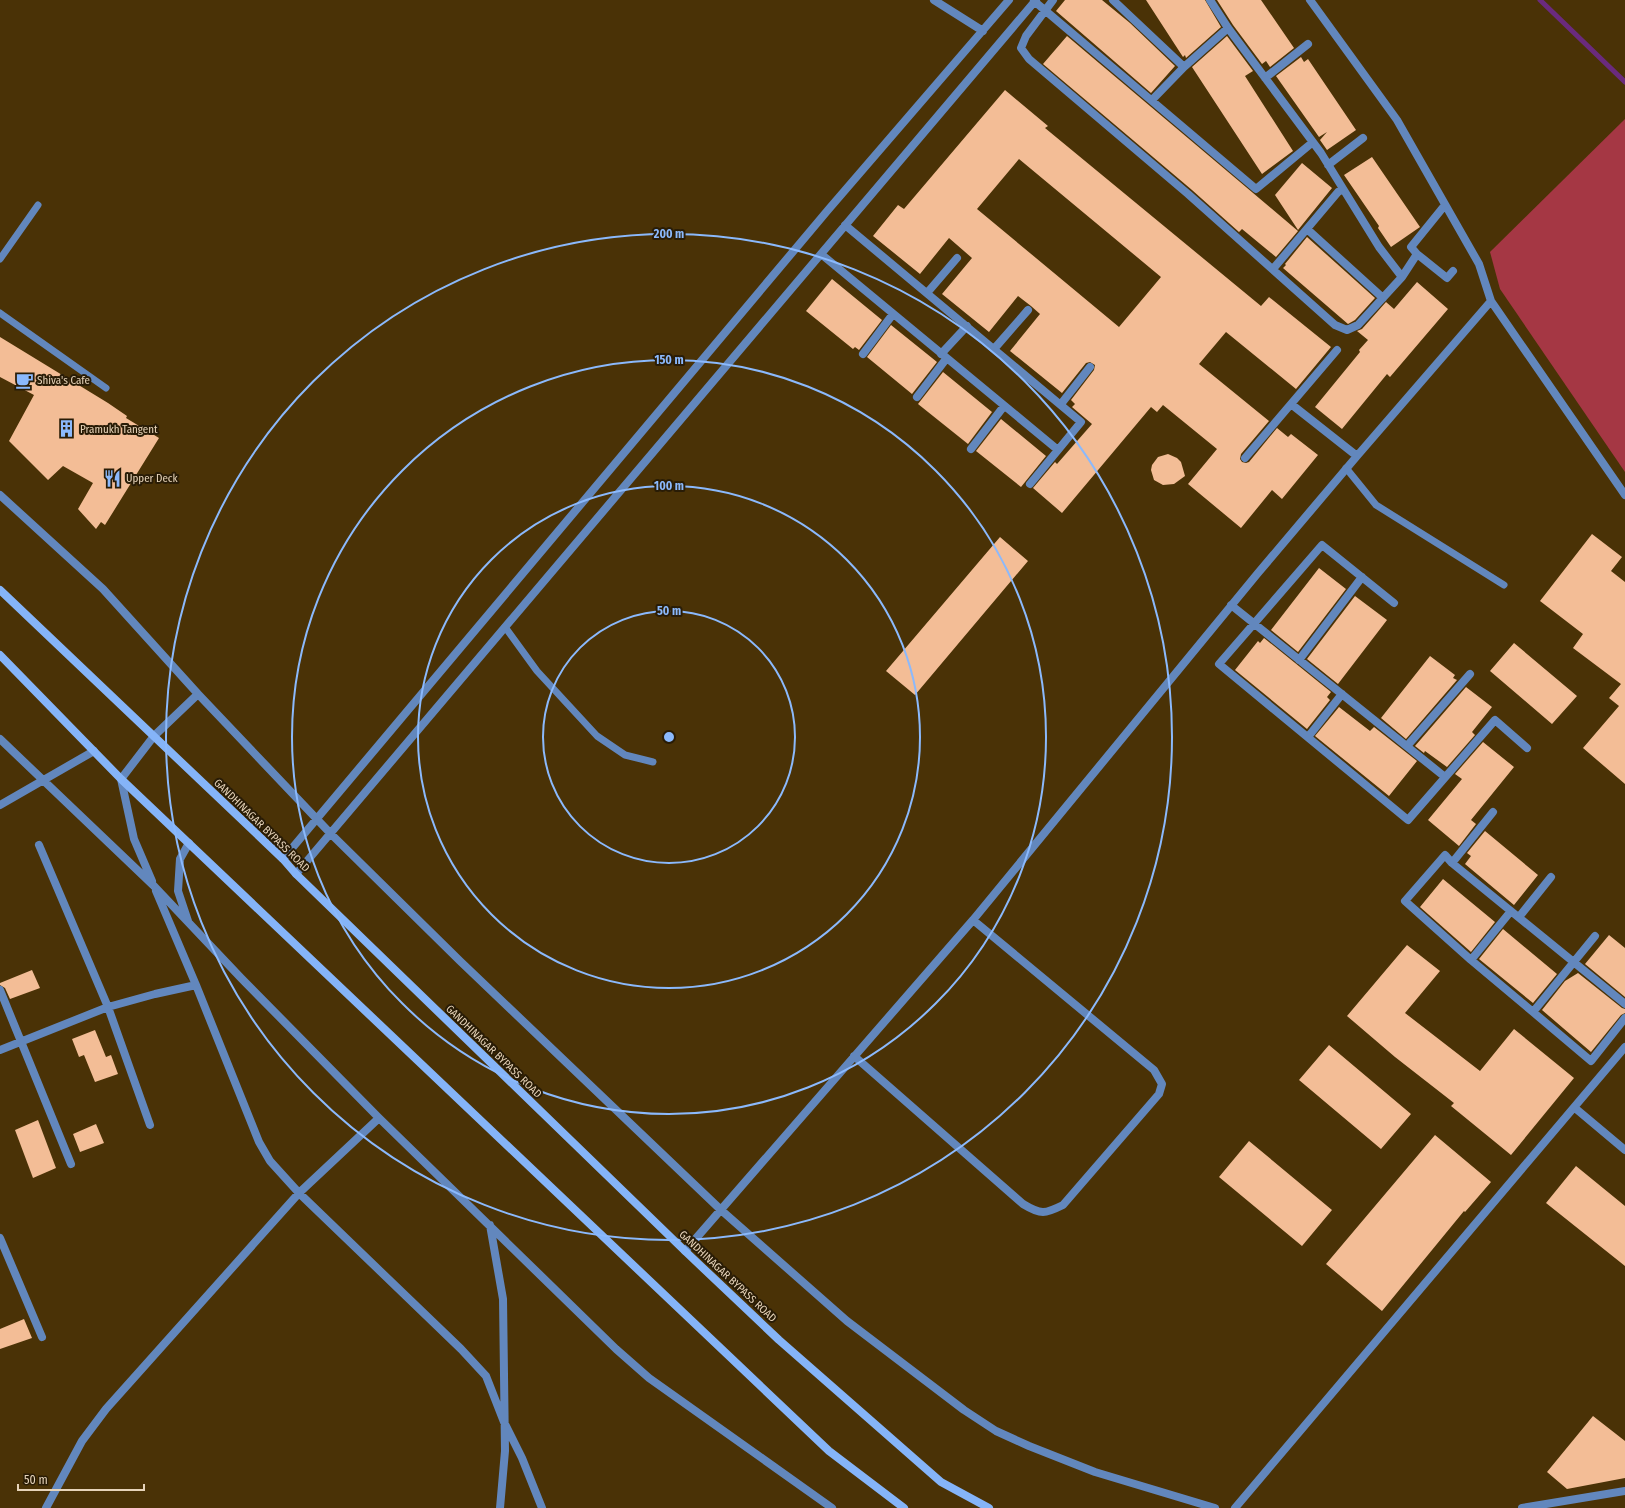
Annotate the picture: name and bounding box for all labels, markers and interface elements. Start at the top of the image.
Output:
text: 200 m [653,227,684,241]
text: 150 m [654,353,684,367]
cafe icon: Shiva's Cafe [14,370,34,390]
place label: Shiva's Cafe [37,374,90,387]
building icon: Pramukh Tangent [57,419,77,439]
place label: Pramukh Tangent [80,423,158,436]
restaurant icon: Upper Deck [103,468,123,488]
place label: Upper Deck [126,472,179,485]
text: 100 m [654,479,684,493]
text: 50 m [657,604,681,618]
centre of rings [662,730,676,744]
street label: GANDHINAGAR BYPASS ROAD [211,776,312,875]
street label: GANDHINAGAR BYPASS ROAD [443,1002,544,1101]
street label: GANDHINAGAR BYPASS ROAD [676,1228,779,1325]
scale bar [18,1466,144,1492]
text: 50 m [24,1473,48,1487]

